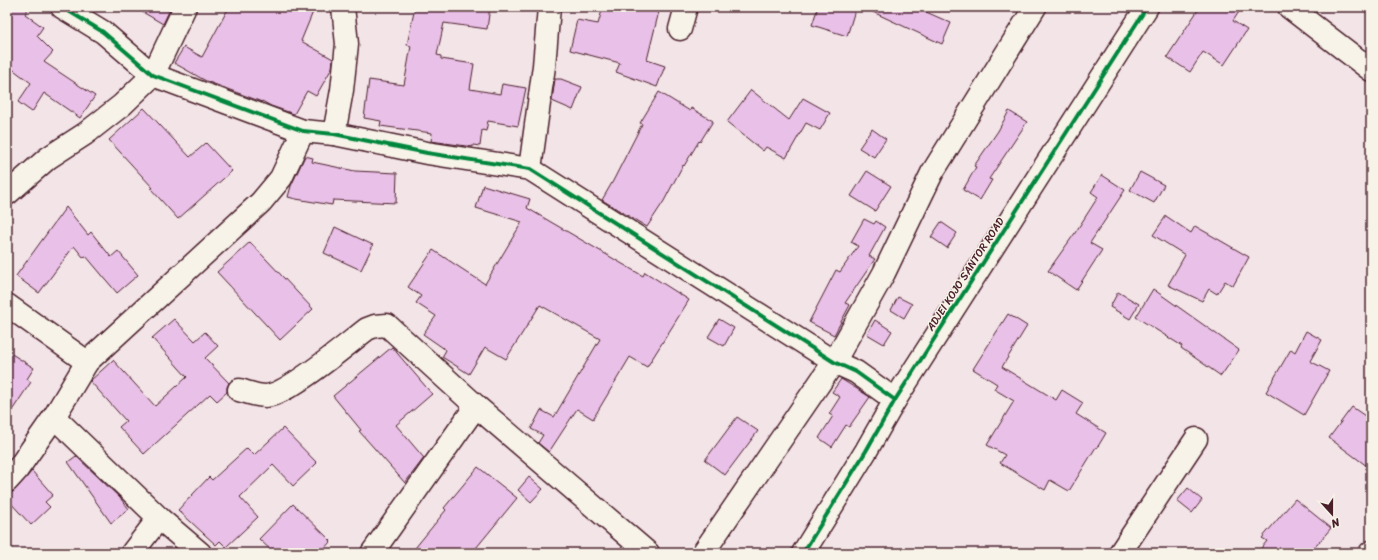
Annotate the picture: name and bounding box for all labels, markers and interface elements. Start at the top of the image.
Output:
street label: ADJEI KOJO SANTOR ROAD [921,213,1010,336]
north arrow [1312,494,1352,534]
text: N [1328,512,1343,533]

